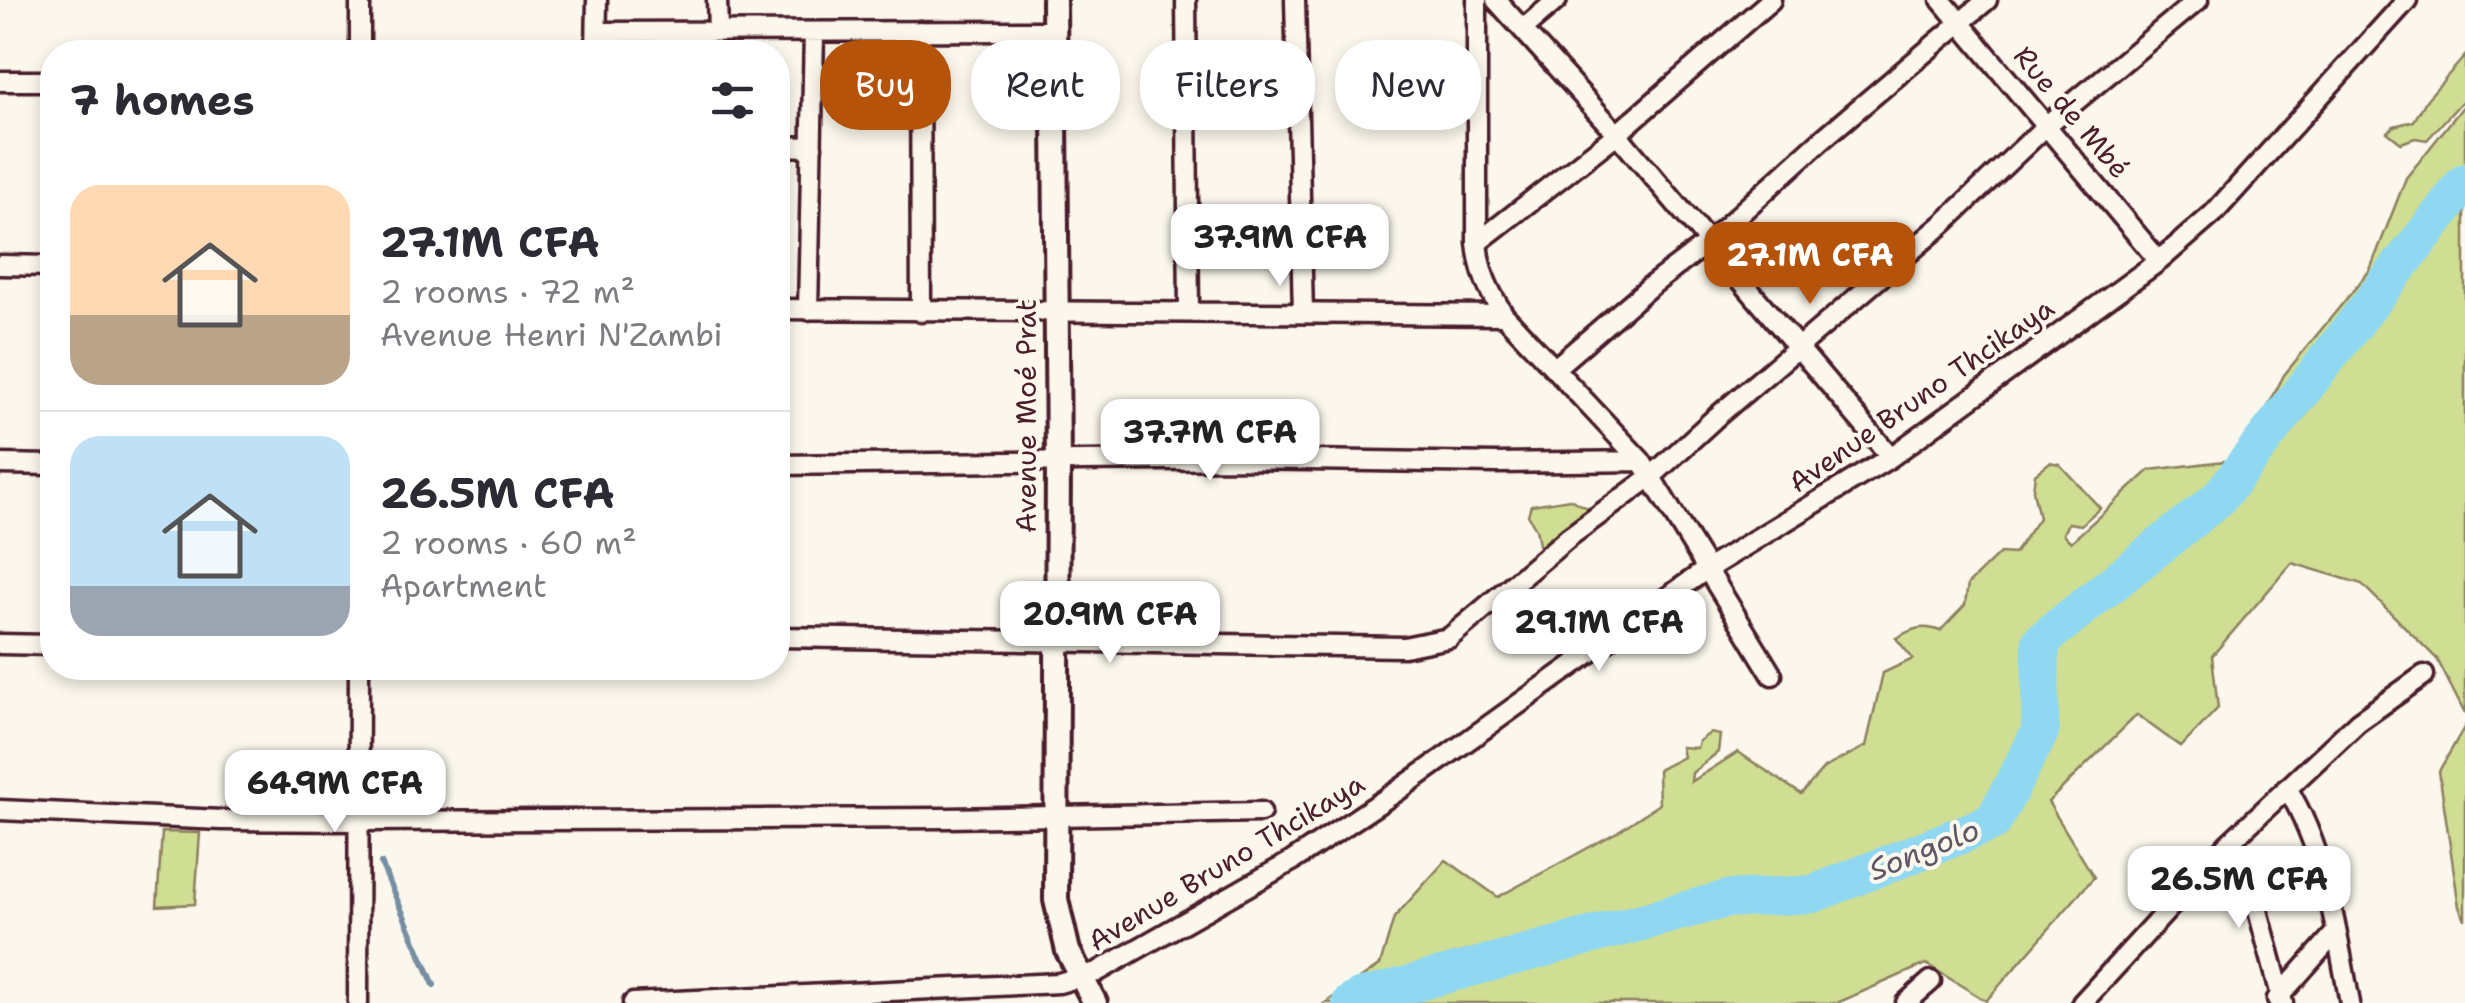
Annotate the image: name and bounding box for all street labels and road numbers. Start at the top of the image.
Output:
street label: Rue de Mbé [2005,38,2139,186]
street label: Avenue Bruno Thcikaya [1781,289,2061,501]
street label: Avenue Moé Prat [1007,299,1045,533]
street label: Avenue Bruno Thcikaya [1081,764,1371,960]

